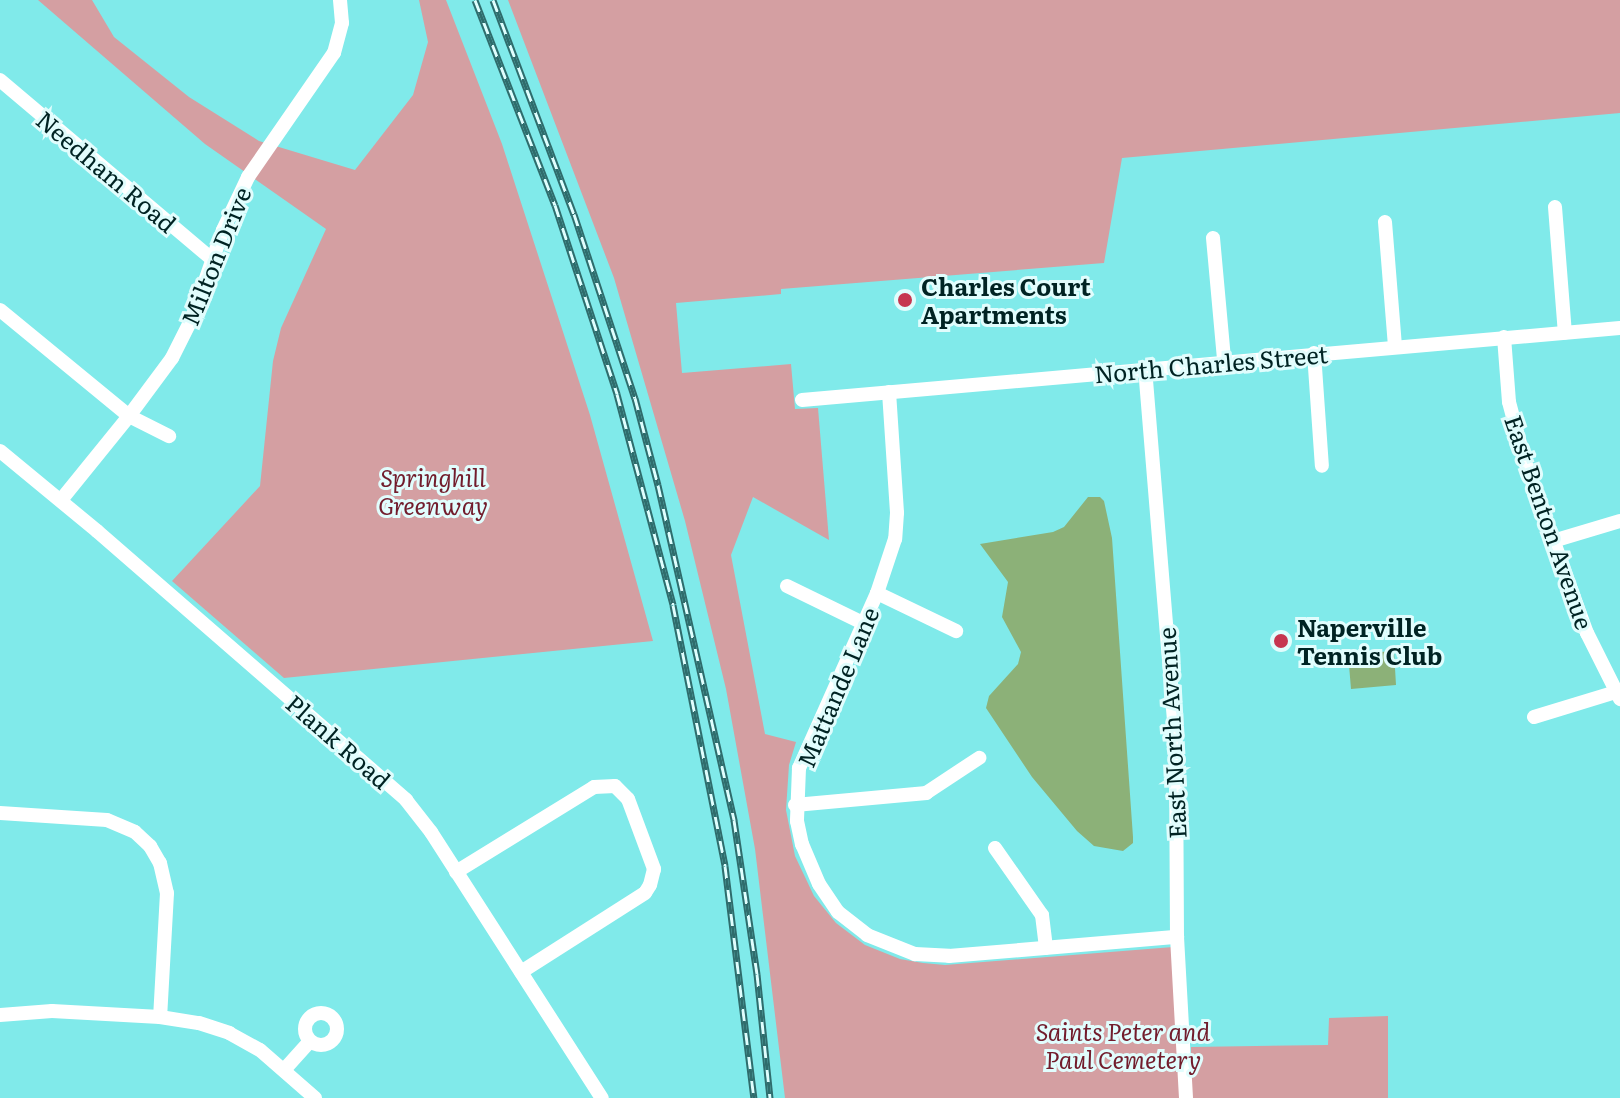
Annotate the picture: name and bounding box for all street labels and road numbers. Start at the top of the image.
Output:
street label: Needham Road [31,104,183,238]
street label: Milton Drive [174,183,256,329]
street label: North Charles Street [1093,338,1329,388]
street label: East Benton Avenue [1500,411,1600,633]
street label: Mattande Lane [790,603,884,771]
street label: East North Avenue [1151,627,1191,839]
street label: Plank Road [281,688,397,794]

